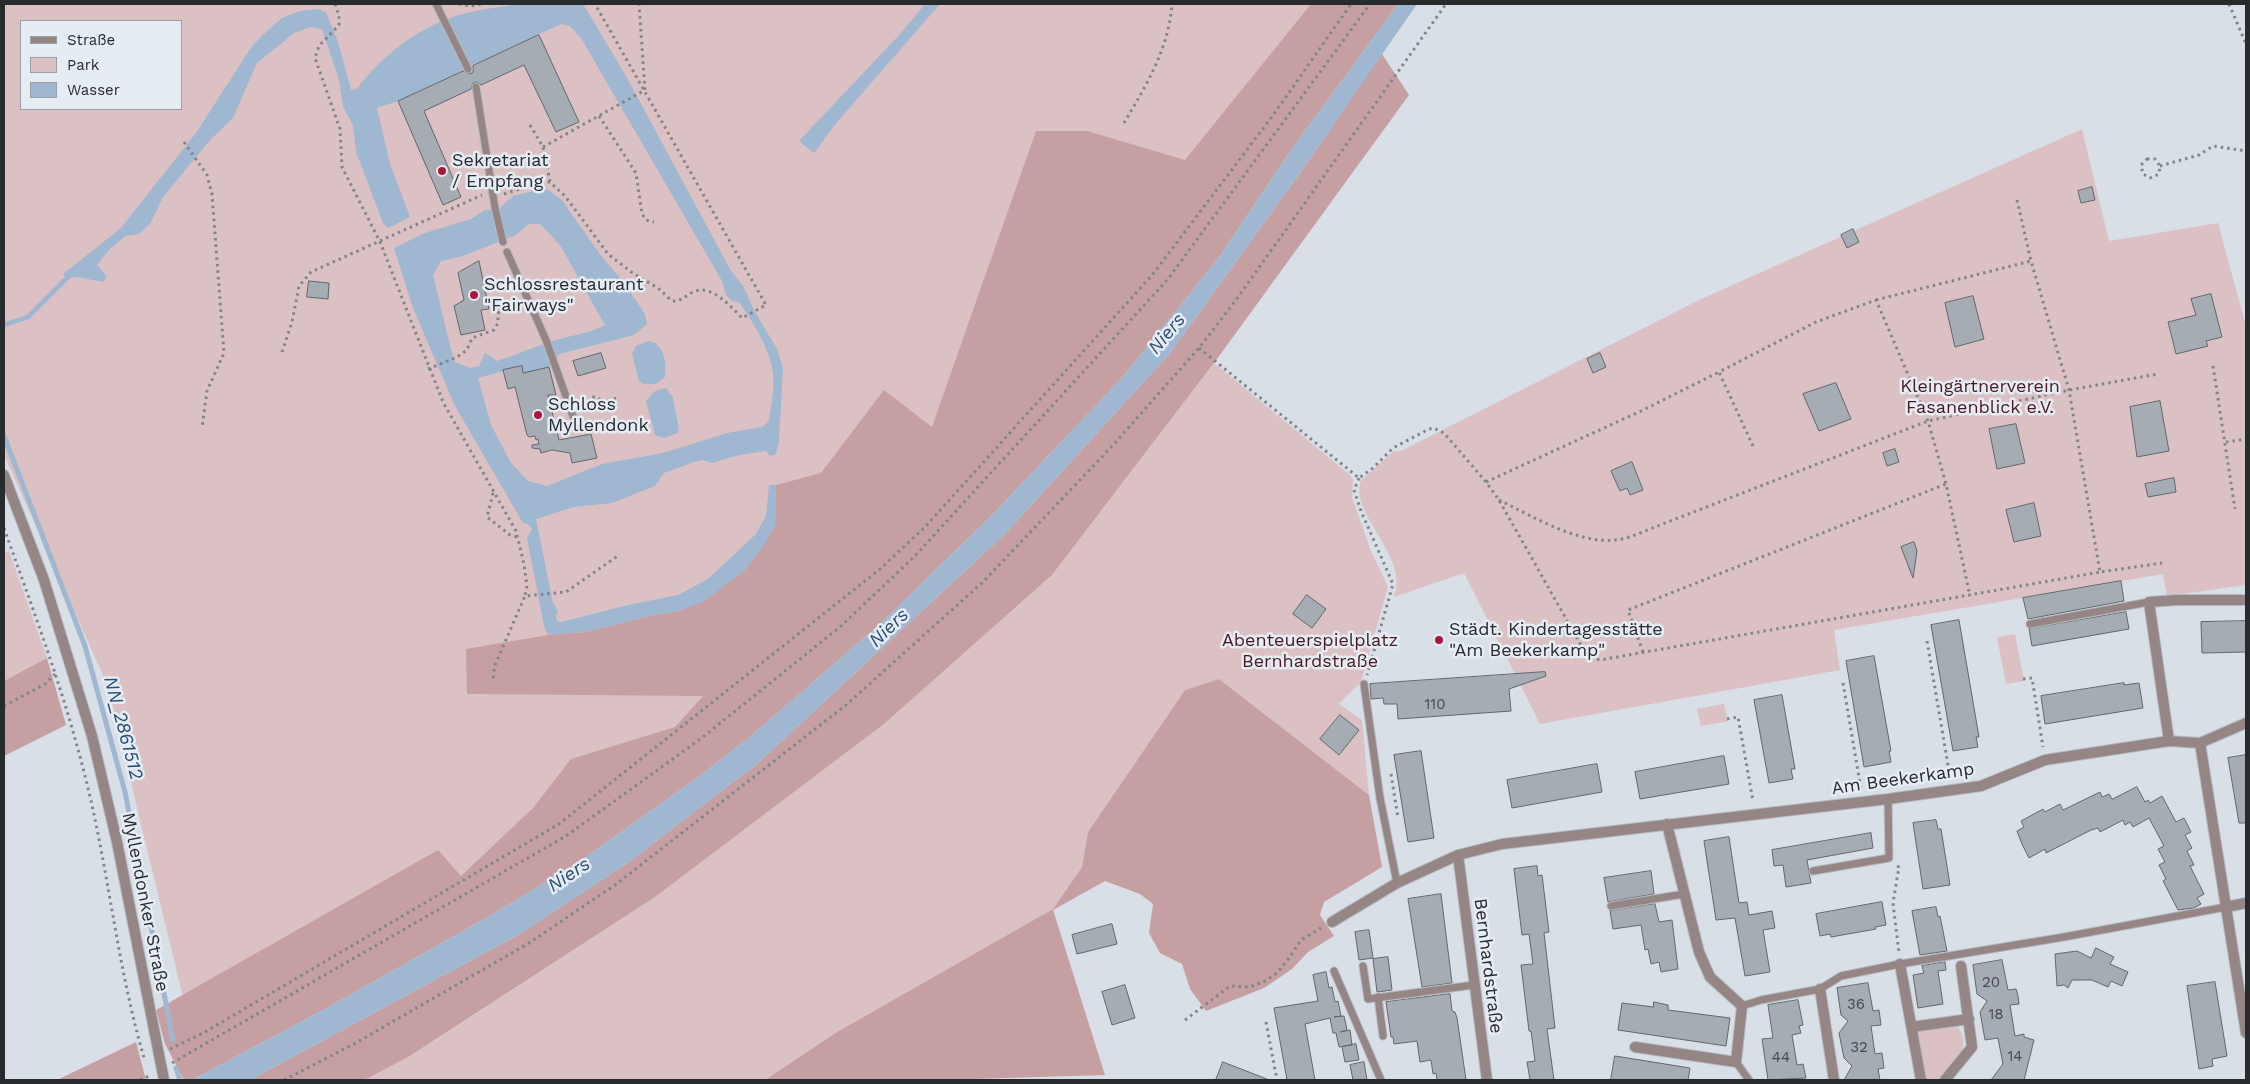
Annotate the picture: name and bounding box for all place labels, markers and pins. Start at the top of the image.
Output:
place label: Sekretariat / Empfang [452,150,549,192]
marker: Sekretariat / Empfang [436,165,448,177]
place label: Schlossrestaurant "Fairways" [484,274,644,316]
marker: Schlossrestaurant "Fairways" [468,289,480,301]
place label: Schloss Myllendonk [548,394,649,436]
marker: Schloss Myllendonk [532,409,544,421]
place label: Städt. Kindertagesstätte "Am Beekerkamp" [1449,619,1663,662]
marker: Städt. Kindertagesstätte "Am Beekerkamp" [1433,634,1445,646]

